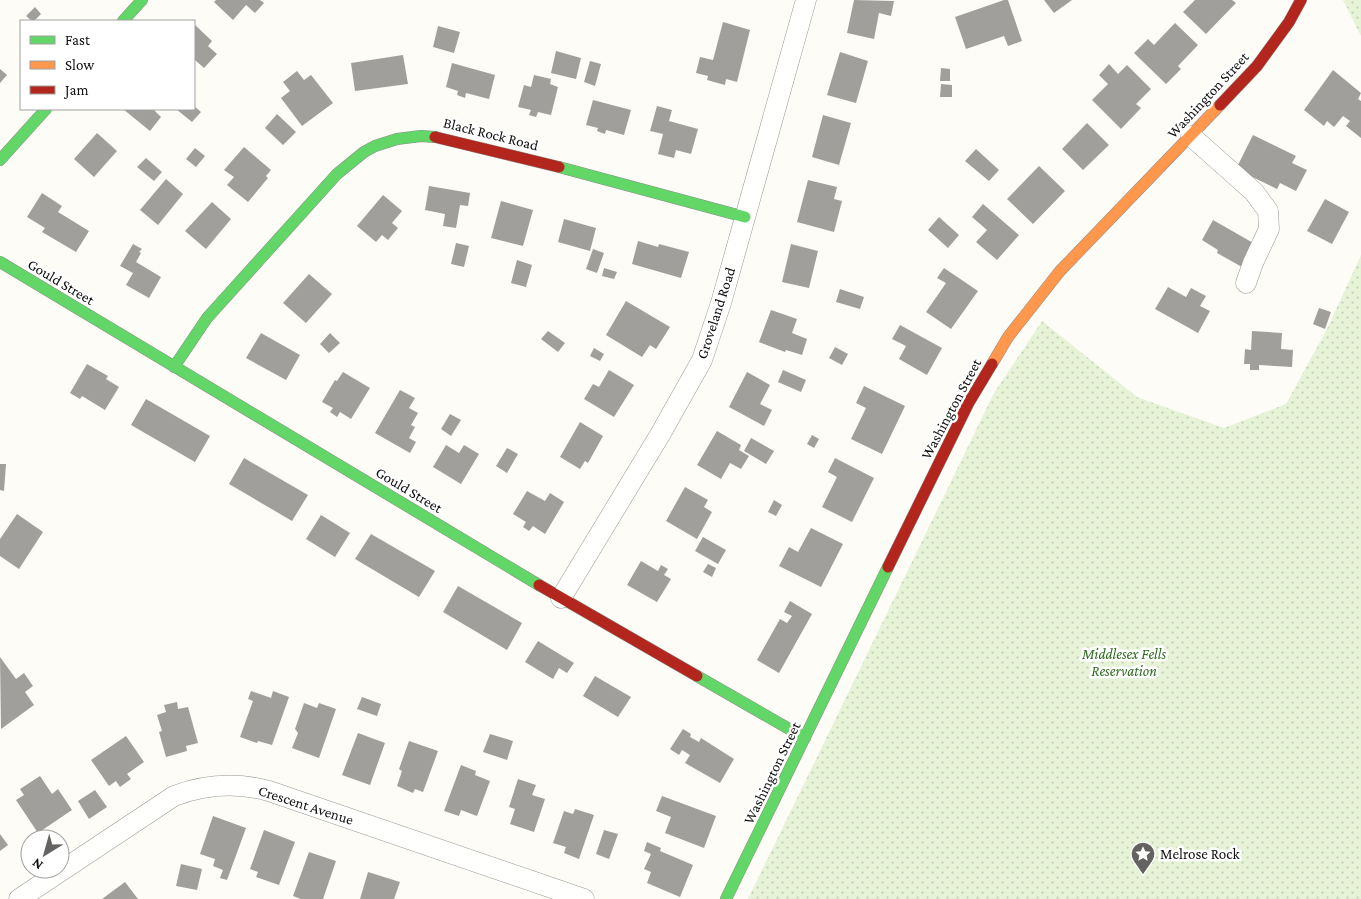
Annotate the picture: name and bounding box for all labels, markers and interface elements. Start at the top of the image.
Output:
legend [20,20,195,110]
text: Fast [65,32,91,48]
street label: Washington Street [1164,48,1253,142]
text: Slow [65,57,95,73]
text: Jam [63,82,88,99]
street label: Black Rock Road [442,114,540,154]
street label: Gould Street [25,256,98,309]
street label: Groveland Road [694,265,738,361]
street label: Washington Street [918,355,986,462]
street label: Gould Street [373,464,446,517]
park label: Middlesex Fells Reservation [1081,646,1166,679]
street label: Washington Street [740,718,805,827]
street label: Crescent Avenue [256,782,356,828]
north arrow [20,829,70,879]
place icon: Melrose Rock [1130,841,1156,875]
place label: Melrose Rock [1160,846,1240,862]
text: N [28,855,46,874]

